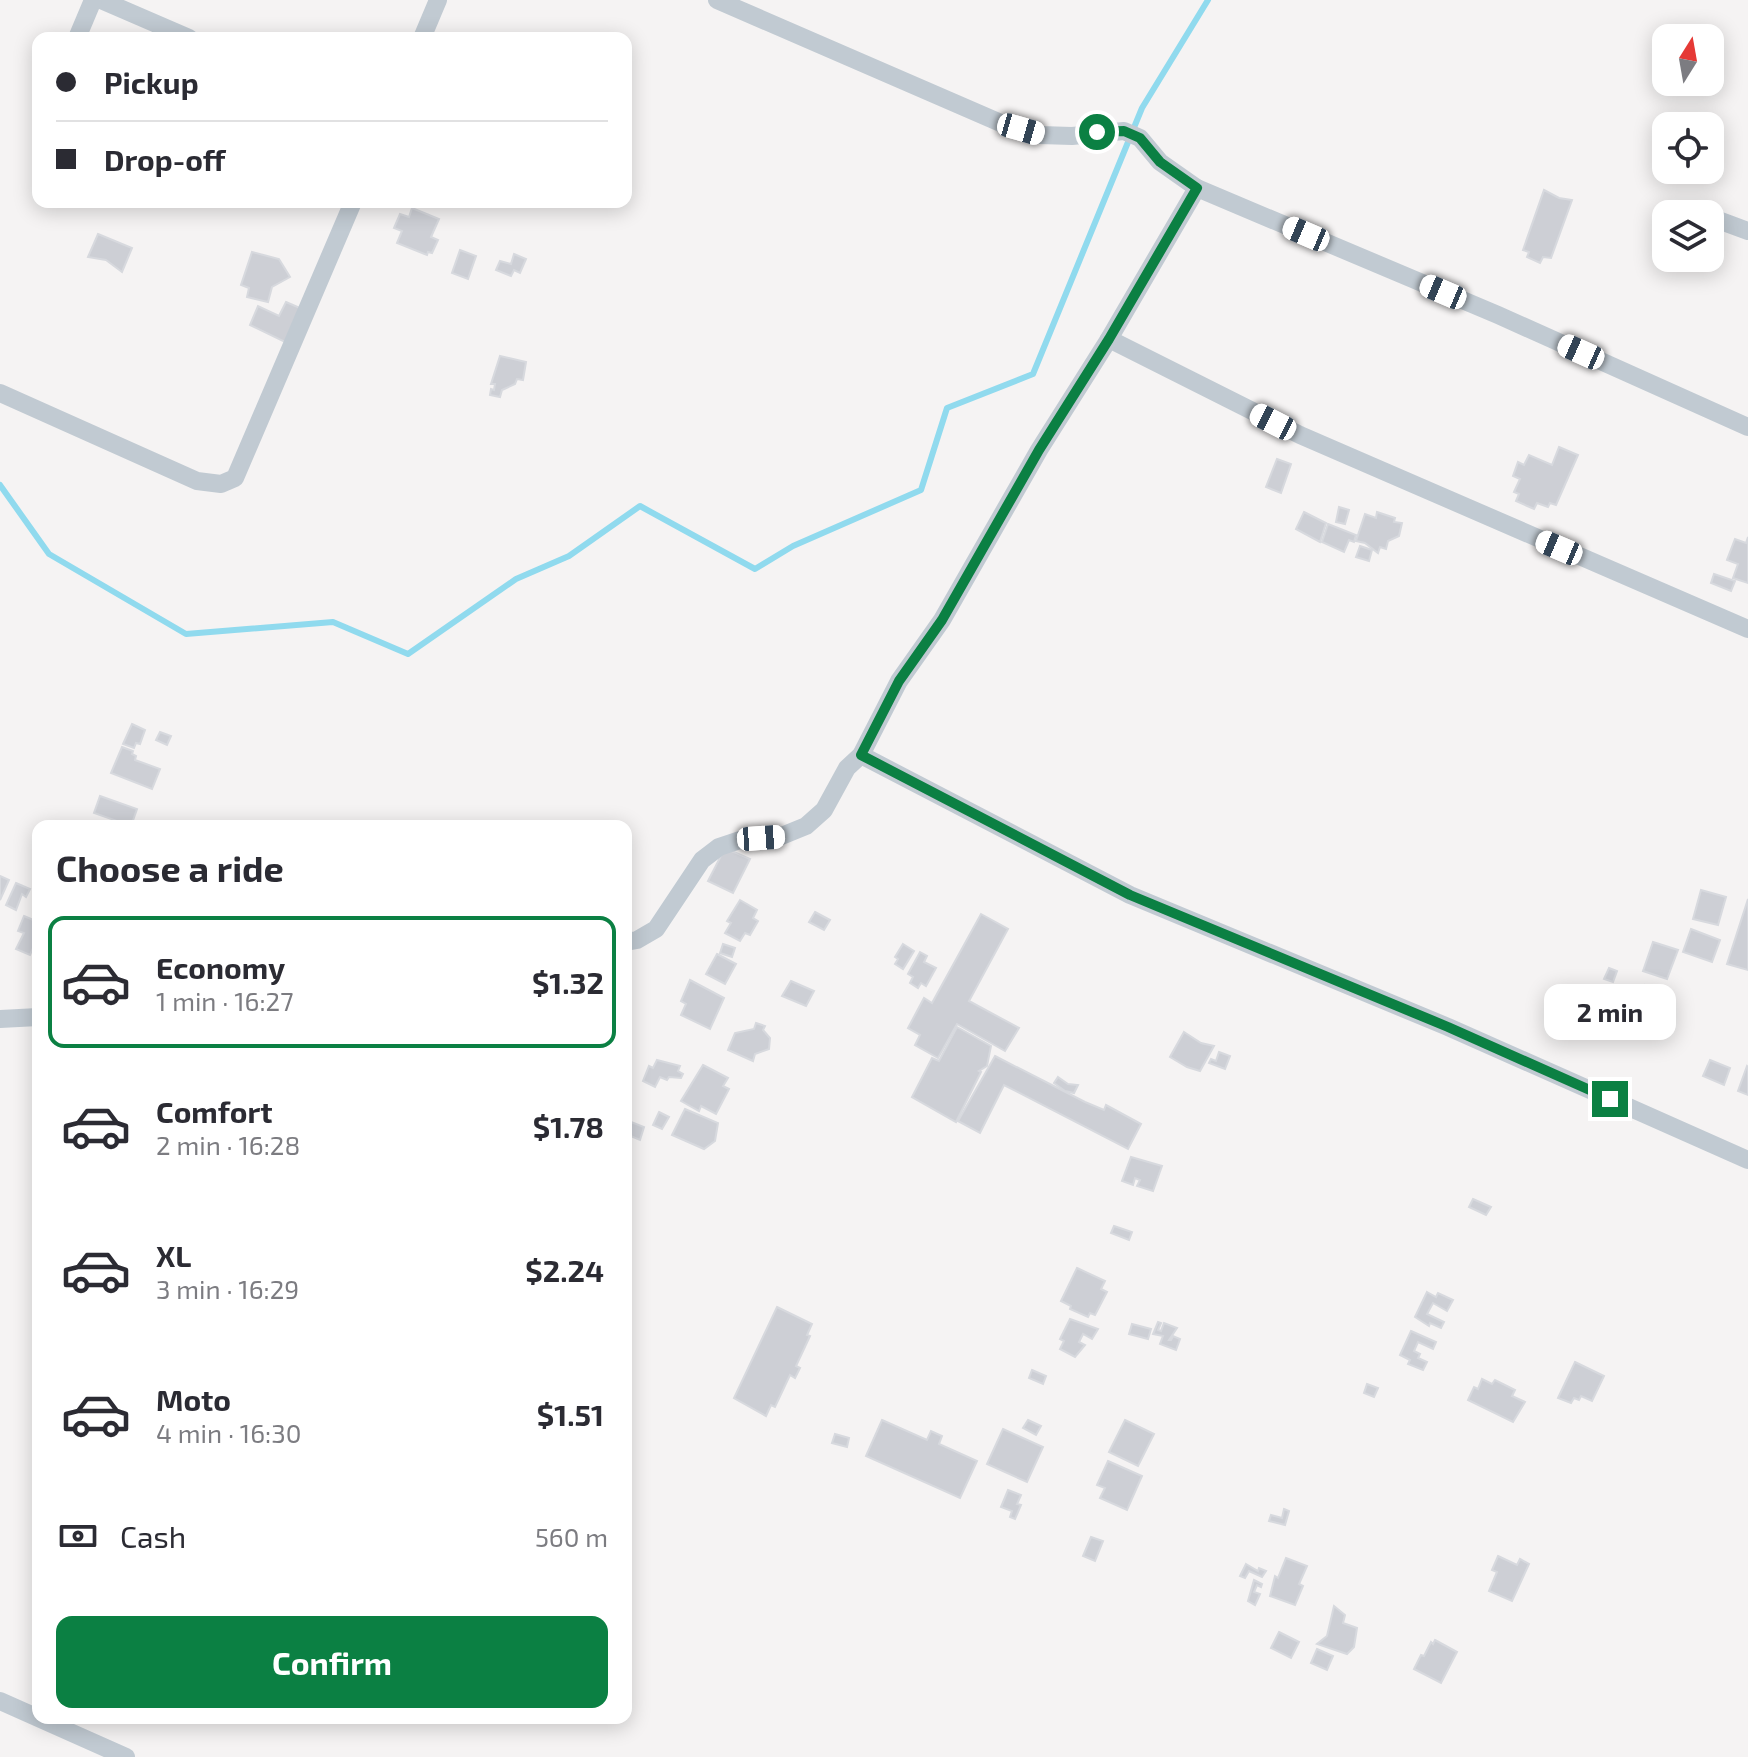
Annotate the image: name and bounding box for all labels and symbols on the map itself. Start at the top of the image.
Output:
north arrow [1652,24,1724,96]
car [995,111,1047,147]
route start [1079,114,1115,150]
car [1279,214,1333,254]
car [1416,272,1470,312]
car [1554,331,1608,373]
car [1246,400,1300,444]
car [1532,528,1586,568]
car [736,824,786,852]
callout: 2 min [1544,983,1676,1039]
route end [1592,1081,1628,1117]

